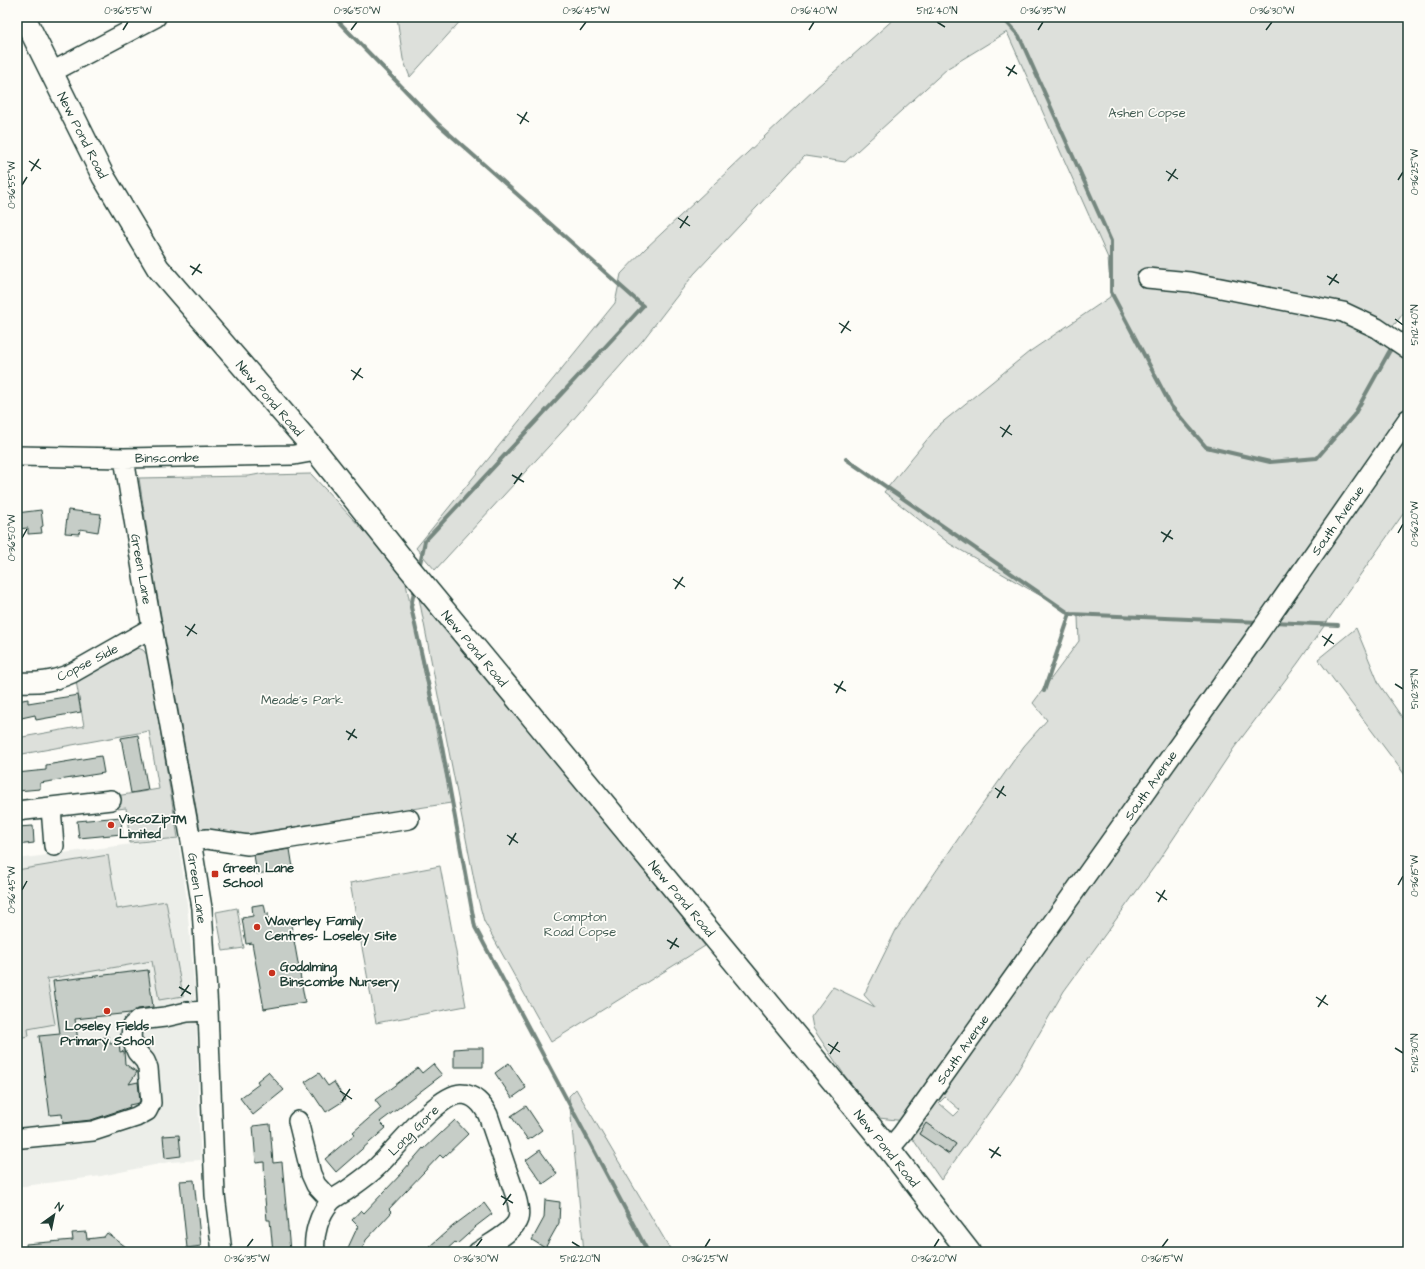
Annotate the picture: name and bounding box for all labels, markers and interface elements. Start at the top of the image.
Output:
text: 0°36'55"W [104,4,152,18]
text: 0°36'50"W [334,4,381,18]
text: 0°36'45"W [562,4,610,18]
text: 0°36'40"W [791,4,838,18]
text: 51°12'40"N [917,4,957,18]
text: 0°36'35"W [1020,4,1066,18]
text: 0°36'30"W [1250,4,1295,18]
street label: New Pond Road [53,89,112,182]
park label: Ashen Copse [1108,104,1186,122]
text: 0°36'25"W [1408,148,1422,195]
text: 0°36'55"W [5,161,19,209]
text: 51°12'40"N [1408,305,1422,345]
street label: New Pond Road [231,357,307,441]
street label: Binscombe [135,448,199,468]
street label: South Avenue [1307,482,1369,559]
text: 0°36'20"W [1408,501,1422,547]
text: 0°36'50"W [5,514,19,561]
street label: Green Lane [126,533,156,606]
street label: New Pond Road [437,607,512,691]
street label: Copse Side [54,640,121,686]
text: 51°12'35"N [1408,669,1422,709]
park label: Meade's Park [261,691,343,709]
street label: South Avenue [1120,747,1182,824]
place label: ViscoZip™ Limited [118,810,188,843]
marker: ViscoZip™ Limited [106,820,116,830]
street label: Green Lane [183,852,211,925]
text: 0°36'15"W [1408,855,1422,897]
street label: New Pond Road [644,857,719,941]
place label: Green Lane School [222,859,294,892]
text: 0°36'45"W [5,866,19,914]
marker: Green Lane School [210,869,220,879]
park label: Compton Road Copse [544,908,616,941]
place label: Waverley Family Centres- Loseley Site [264,912,397,946]
marker: Waverley Family Centres- Loseley Site [252,922,262,932]
place label: Godalming Binscombe Nursery [280,958,400,992]
marker: Godalming Binscombe Nursery [267,968,277,978]
marker: Loseley Fields Primary School [102,1006,112,1016]
street label: South Avenue [932,1011,994,1088]
place label: Loseley Fields Primary School [60,1017,154,1051]
text: 51°12'30"N [1408,1033,1422,1073]
street label: Long Gore [384,1101,444,1161]
street label: New Pond Road [849,1106,923,1191]
north arrow [34,1195,74,1235]
text: N [52,1199,66,1215]
text: 0°36'35"W [224,1252,270,1266]
text: 0°36'30"W [454,1252,499,1266]
text: 51°12'20"N [560,1252,600,1266]
text: 0°36'25"W [682,1252,729,1266]
text: 0°36'20"W [911,1252,957,1266]
text: 0°36'15"W [1141,1252,1183,1266]

